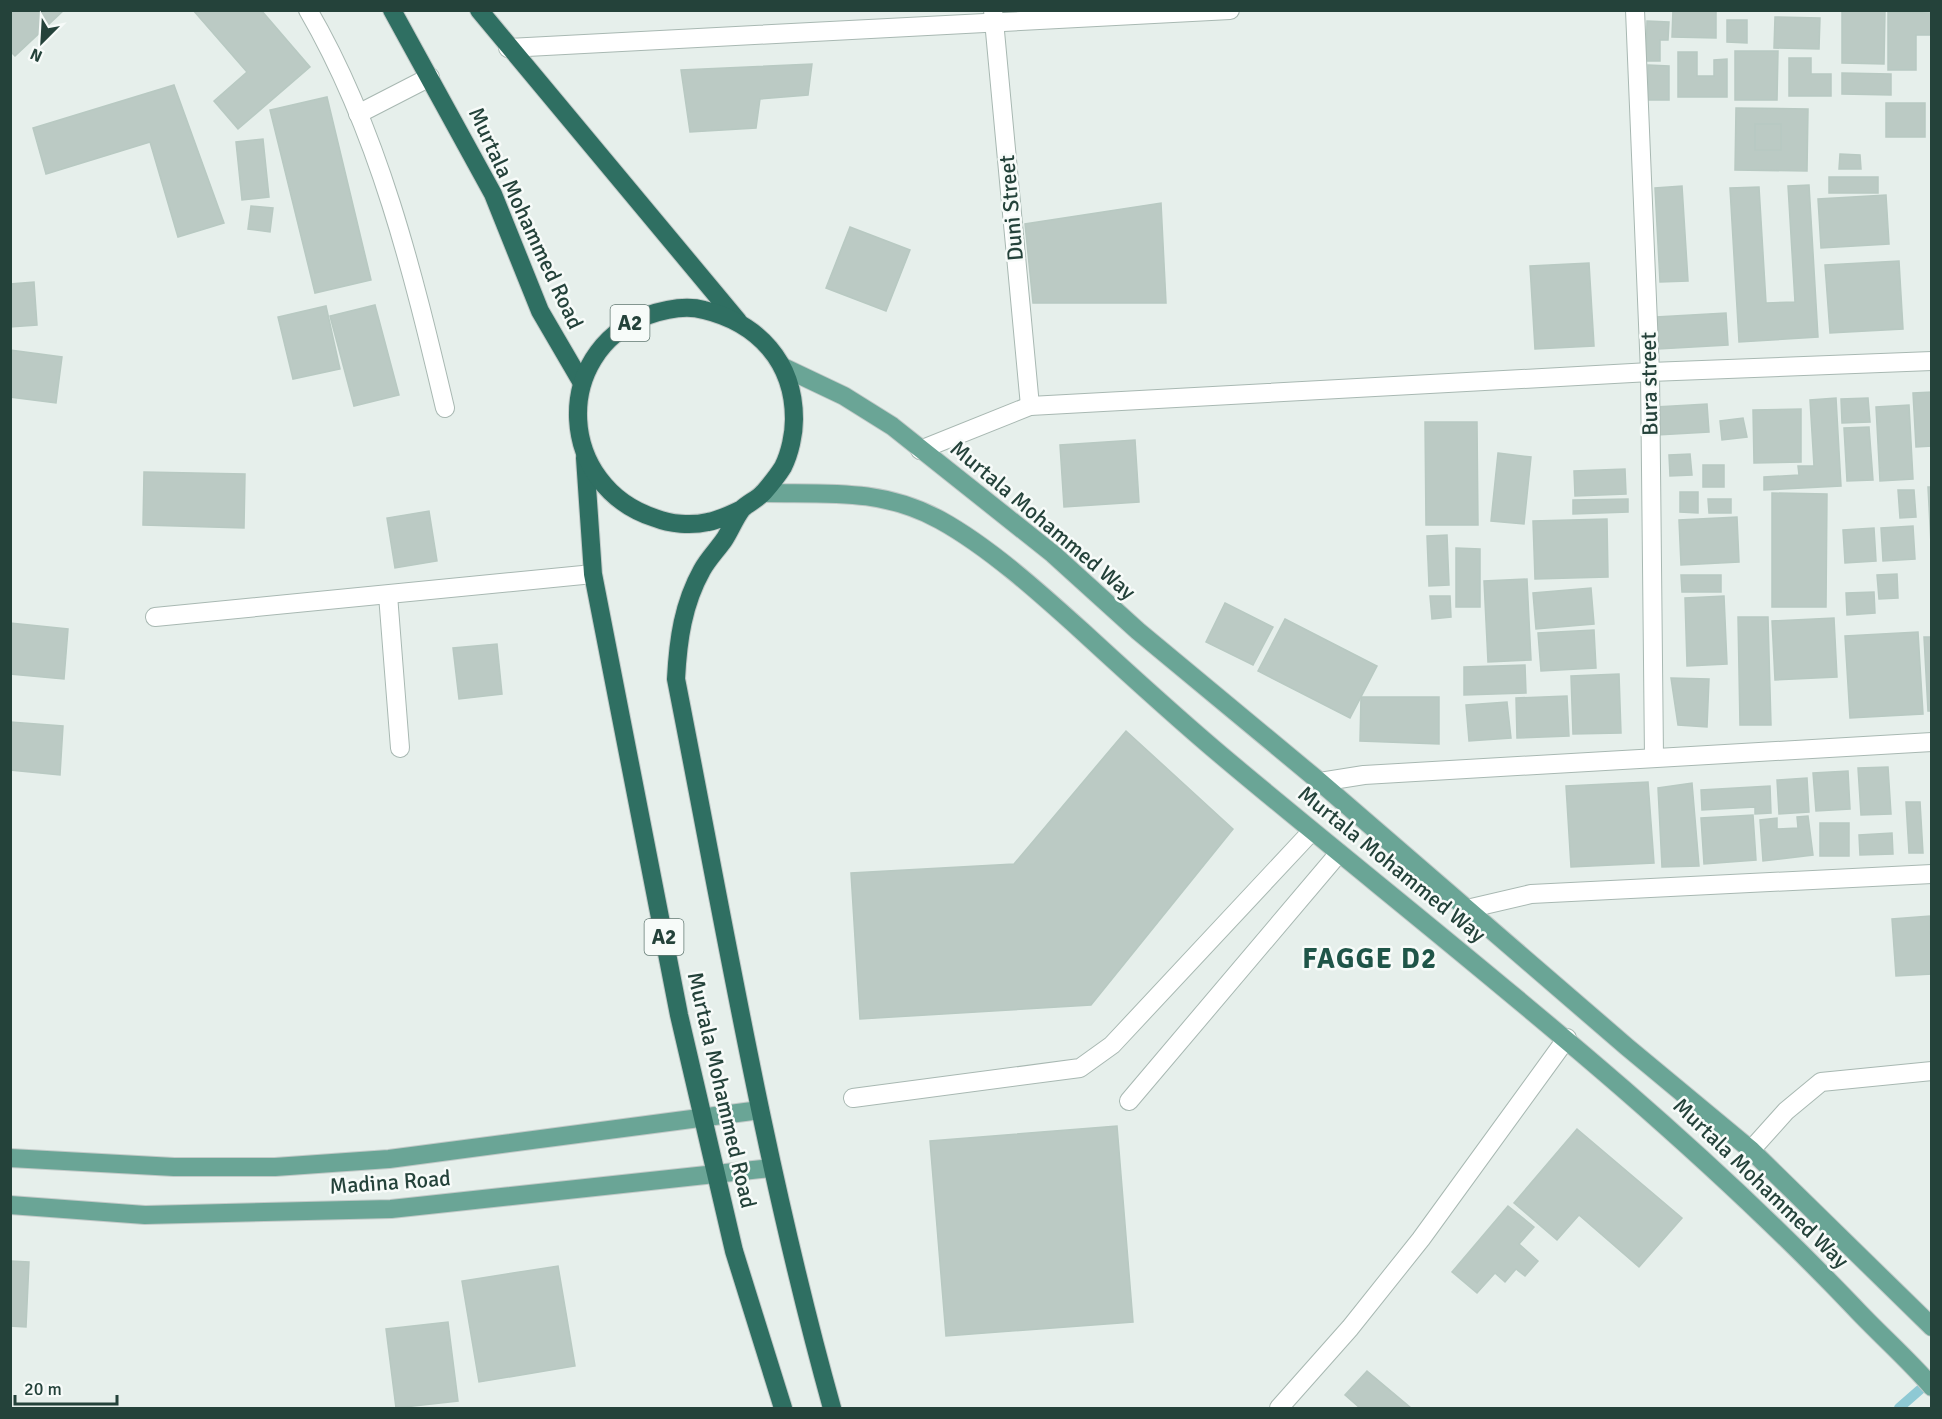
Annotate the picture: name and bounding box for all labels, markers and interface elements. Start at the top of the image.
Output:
north arrow [12,12,72,72]
text: N [27,43,45,66]
street label: Murtala Mohammed Road [463,103,589,333]
street label: Duni Street [993,154,1029,262]
road number: A2 [610,305,650,341]
street label: Bura street [1635,331,1663,436]
street label: Murtala Mohammed Way [945,435,1142,606]
street label: Murtala Mohammed Way [1293,780,1492,948]
road number: A2 [644,919,684,955]
district label: FAGGE D2 [1302,942,1438,976]
street label: Murtala Mohammed Road [682,969,762,1211]
street label: Murtala Mohammed Way [1668,1092,1855,1274]
street label: Madina Road [328,1164,452,1200]
scale bar [15,1368,117,1406]
text: 20 m [24,1378,62,1400]

